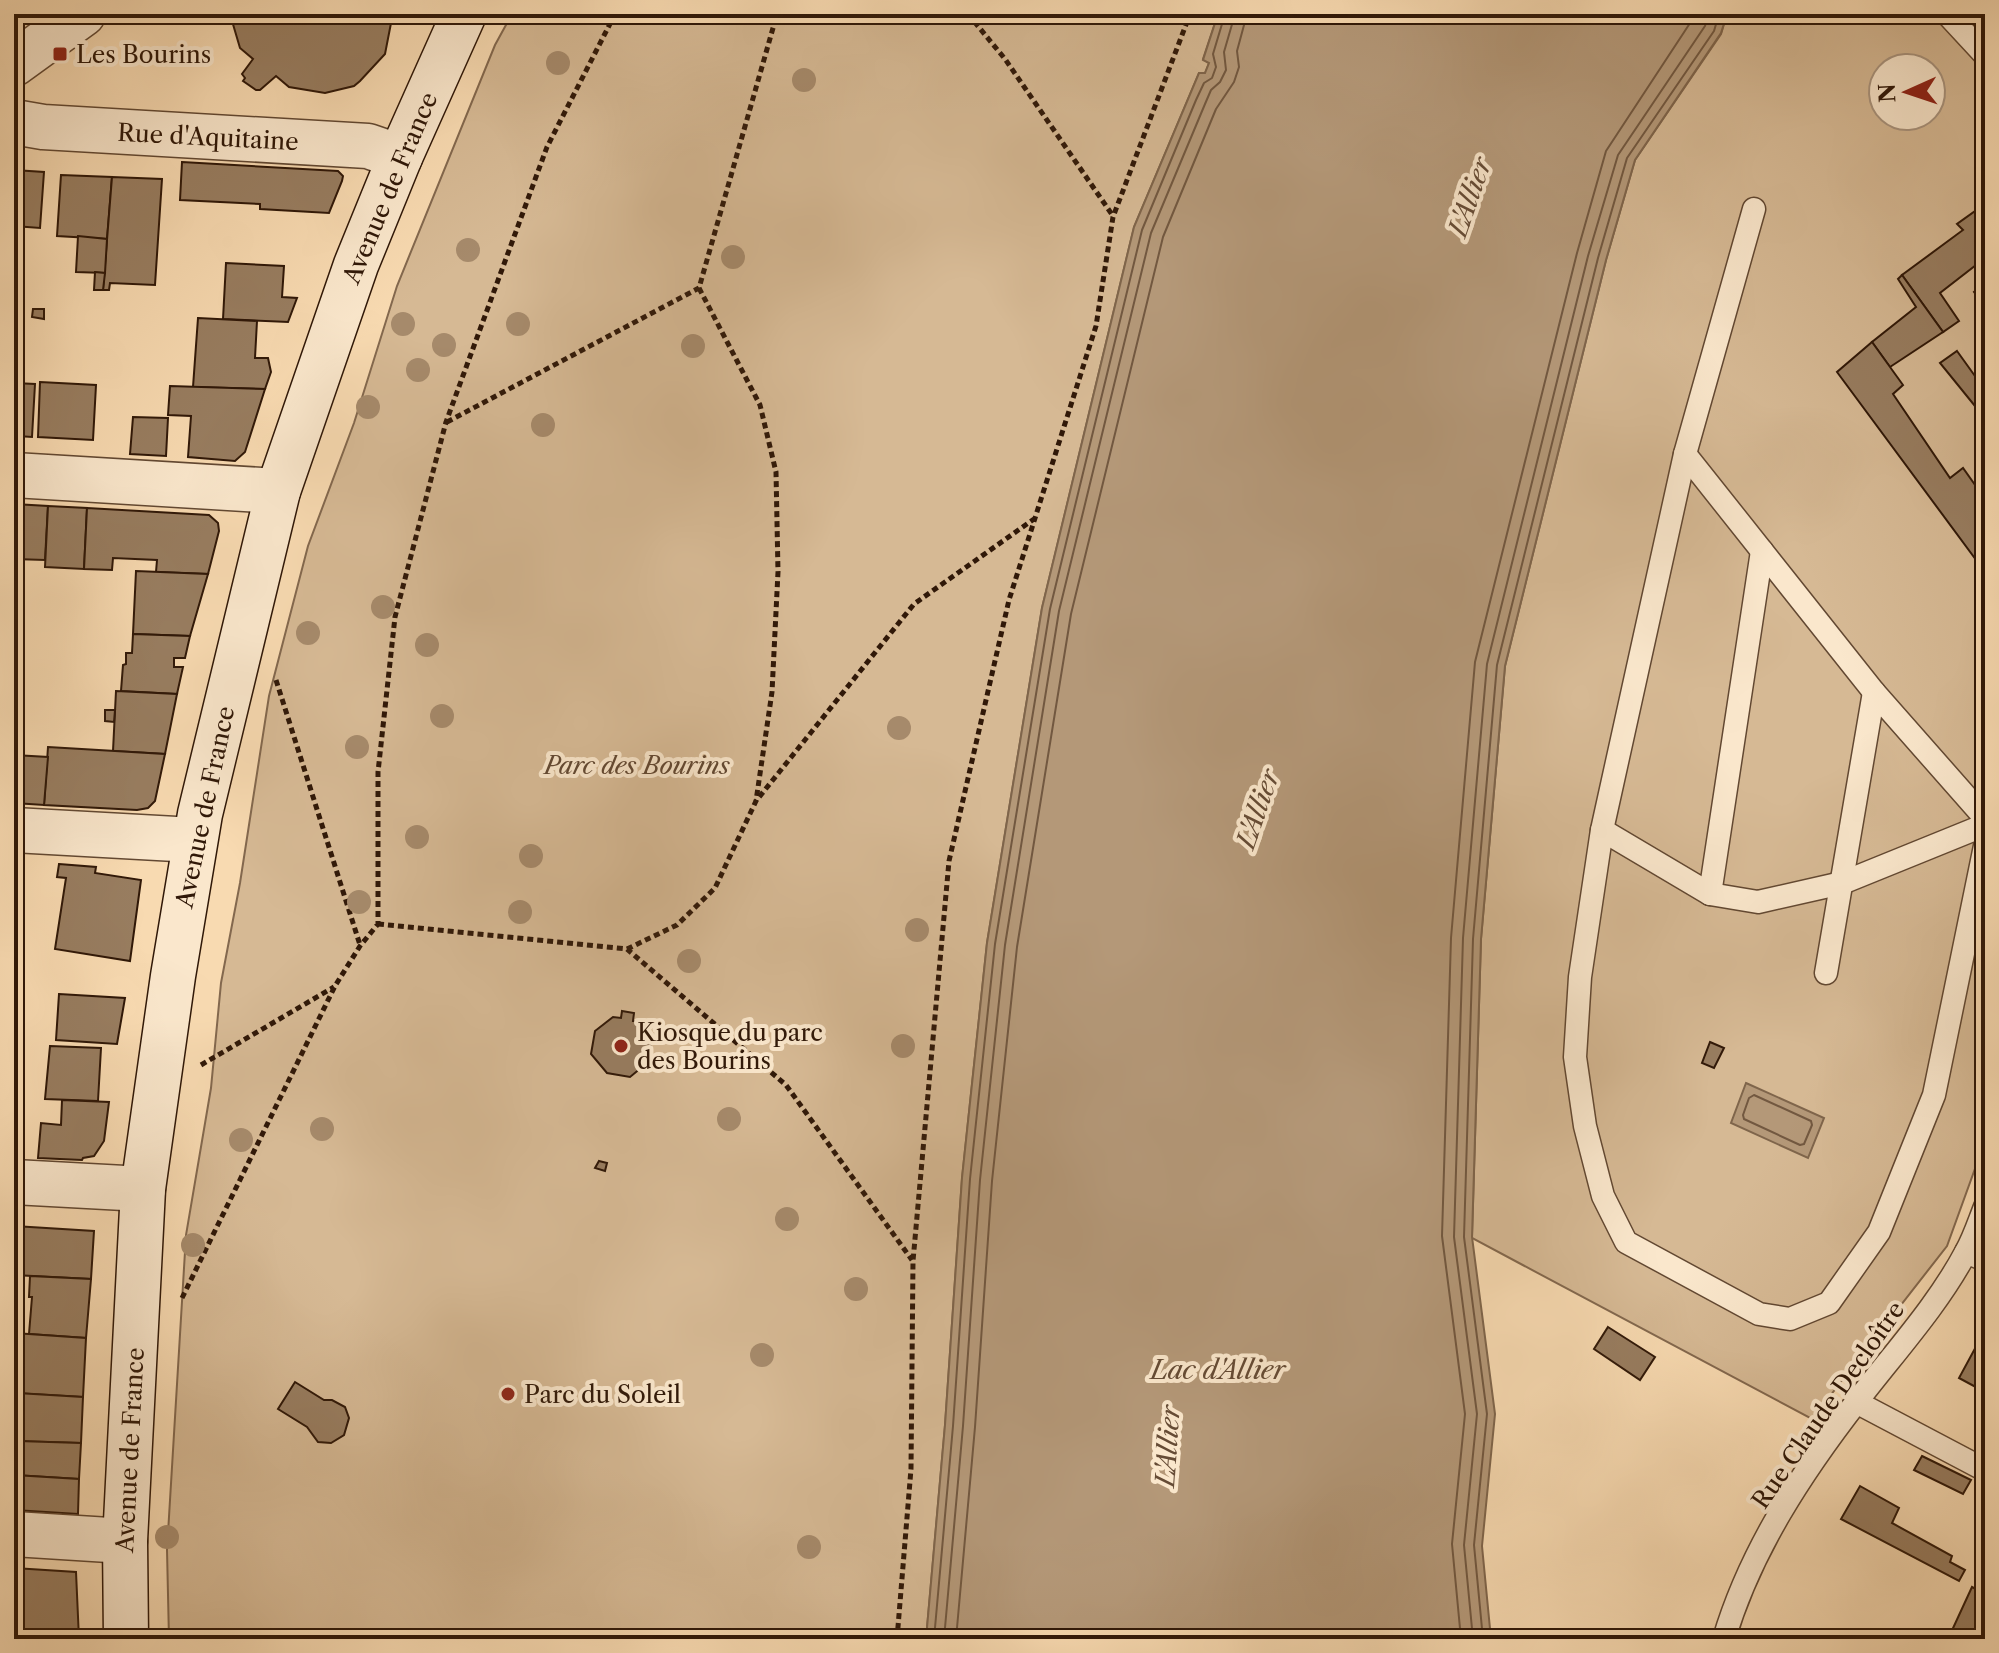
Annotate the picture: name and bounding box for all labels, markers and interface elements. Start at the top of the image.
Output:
place label: Les Bourins [76,40,211,69]
marker: Les Bourins [51,45,69,63]
north arrow [1867,52,1947,132]
text: N [1874,83,1902,103]
street label: Avenue de France [336,88,443,289]
street label: Rue d'Aquitaine [117,118,299,156]
water label: L'Allier [1441,151,1499,243]
street label: Avenue de France [169,704,241,911]
park label: Parc des Bourins [542,751,730,780]
water label: L'Allier [1229,763,1287,855]
place label: Kiosque du parc des Bourins [637,1018,823,1075]
marker: Kiosque du parc des Bourins [612,1037,630,1055]
street label: Rue Claude Decloître [1746,1296,1910,1514]
street label: Avenue de France [110,1347,150,1554]
water label: Lac d'Allier [1148,1354,1287,1386]
place label: Parc du Soleil [524,1380,681,1409]
marker: Parc du Soleil [499,1385,517,1403]
water label: L'Allier [1149,1402,1187,1490]

